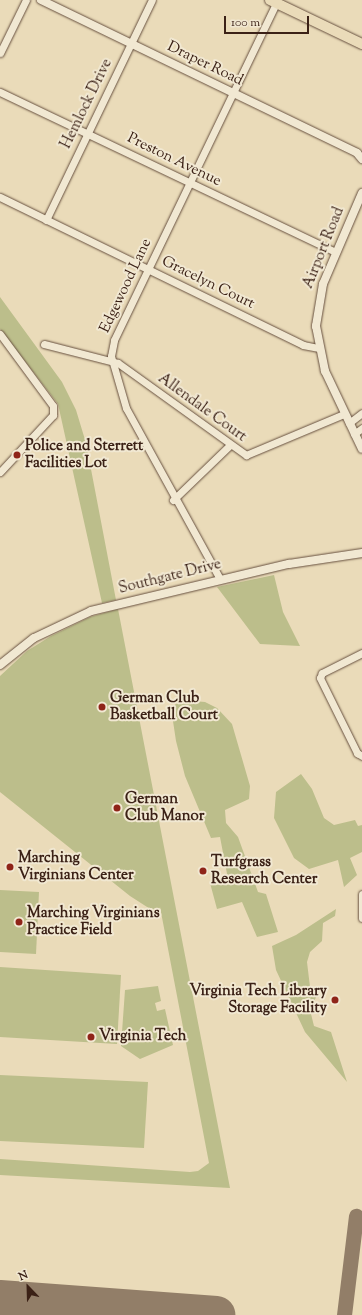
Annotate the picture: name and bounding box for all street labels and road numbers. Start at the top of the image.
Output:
street label: Draper Road [164,38,246,90]
street label: Hemlock Drive [58,56,116,152]
street label: Preston Avenue [124,129,224,191]
street label: Airport Road [300,205,348,291]
street label: Edgewood Lane [96,236,156,336]
street label: Gracelyn Court [159,253,257,313]
street label: Allendale Court [154,370,250,446]
street label: Southgate Drive [117,556,223,598]

